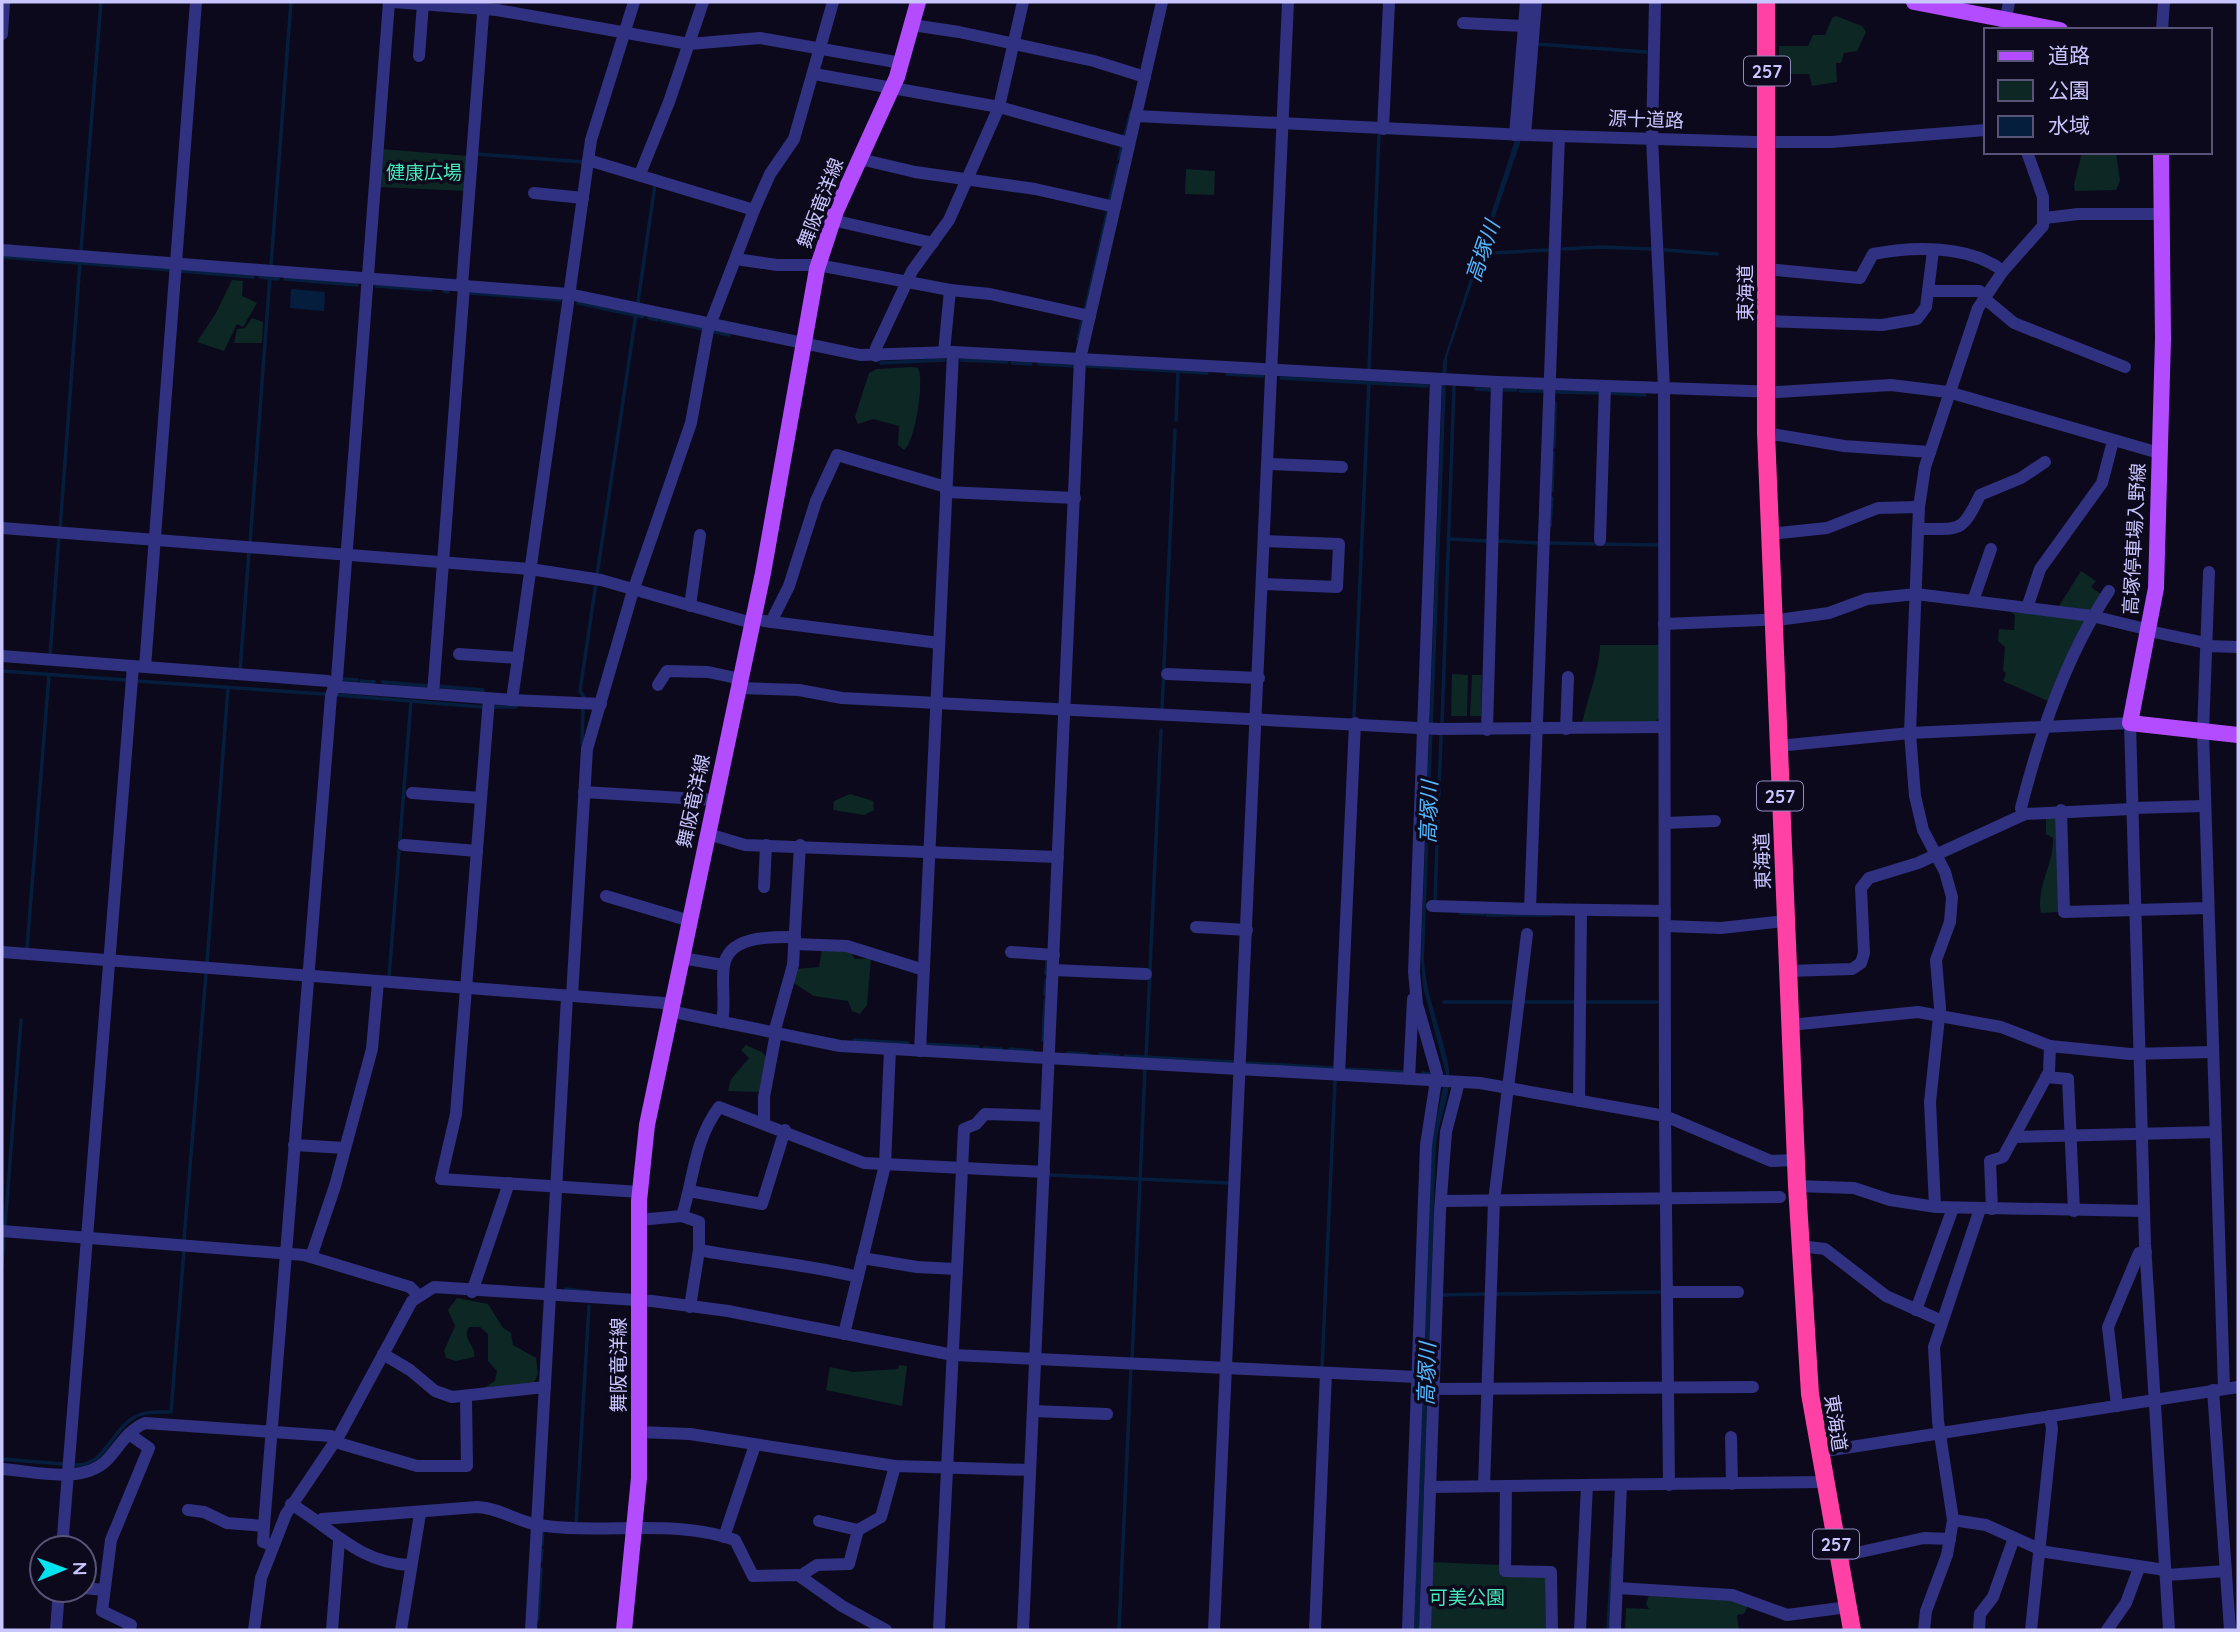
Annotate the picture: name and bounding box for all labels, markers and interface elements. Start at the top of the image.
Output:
legend [1984,28,2212,154]
text: 道路 [2048,42,2090,68]
road number: 257 [1744,56,1790,86]
text: 公園 [2048,77,2090,103]
street label: 源十道路 [1608,106,1684,132]
text: 水域 [2048,112,2090,138]
street label: 舞阪竜洋線 [792,154,848,252]
park label: 健康広場 [386,160,462,184]
water label: 高塚川 [1459,215,1505,285]
street label: 東海道 [1733,264,1757,322]
street label: 高塚停車場入野線 [2118,462,2150,616]
street label: 舞阪竜洋線 [671,752,715,850]
water label: 高塚川 [1414,778,1442,844]
road number: 257 [1757,782,1803,810]
street label: 東海道 [1749,832,1775,890]
street label: 舞阪竜洋線 [606,1317,630,1413]
water label: 高塚川 [1412,1340,1440,1406]
street label: 東海道 [1820,1393,1852,1453]
road number: 257 [1813,1530,1859,1559]
north arrow [28,1534,98,1604]
text: N [68,1562,92,1576]
park label: 可美公園 [1429,1585,1505,1609]

